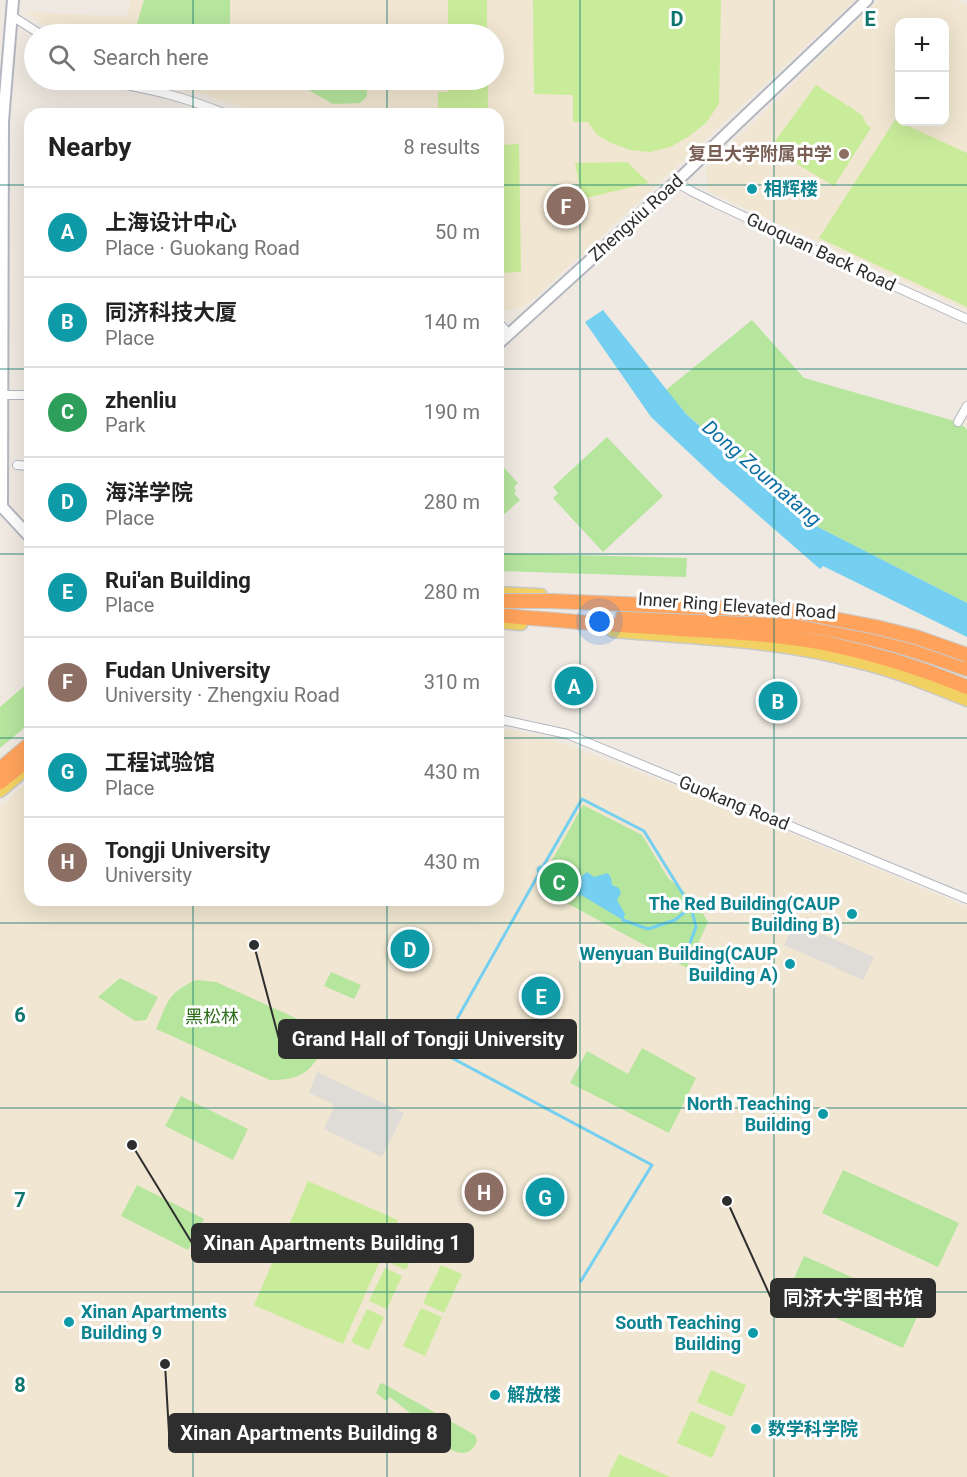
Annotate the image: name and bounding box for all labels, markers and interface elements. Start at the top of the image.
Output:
text: D [671,7,684,31]
text: E [864,7,876,31]
map controls [895,18,949,126]
button: + [895,18,949,72]
search box [24,24,504,90]
icon: search [45,41,78,74]
text: Search here [93,45,209,70]
button: − [895,72,949,126]
text: Nearby [48,132,131,162]
text: 8 results [404,135,480,159]
place label: 复旦大学附属中学 [688,143,832,164]
marker: 复旦大学附属中学 [837,147,851,161]
street label: Zhengxiu Road [584,170,687,265]
place label: 相辉楼 [764,178,818,199]
marker: 相辉楼 [745,182,759,196]
pin: F [546,184,586,228]
street label: Guoquan Back Road [743,208,899,295]
text: 上海设计中心 [105,210,237,235]
text: A [61,220,74,244]
text: 50 m [435,220,480,244]
text: Place · Guokang Road [105,236,300,260]
text: 同济科技大厦 [105,300,237,325]
text: B [61,310,74,334]
text: 140 m [424,310,480,334]
text: Place [105,326,154,350]
text: zhenliu [105,388,177,413]
text: C [61,400,74,424]
text: 190 m [424,400,480,424]
text: Park [105,413,145,437]
water label: Dong Zoumatang [698,415,826,531]
text: 海洋学院 [105,480,193,505]
text: D [61,490,74,514]
text: 280 m [424,490,480,514]
text: Place [105,506,154,530]
text: Rui'an Building [105,568,251,593]
text: E [62,580,73,604]
text: 280 m [424,580,480,604]
street label: Inner Ring Elevated Road [637,588,837,623]
text: Place [105,593,154,617]
your location [585,607,614,636]
text: Fudan University [105,658,270,683]
pin: A [554,664,594,708]
text: F [62,670,73,694]
text: 310 m [424,670,480,694]
pin: B [758,678,798,724]
text: University · Zhengxiu Road [105,683,340,707]
text: 工程试验馆 [105,750,215,775]
text: G [61,760,74,784]
text: 430 m [424,760,480,784]
street label: Guokang Road [676,771,792,834]
text: Place [105,776,154,800]
text: Tongji University [105,838,270,863]
text: H [60,850,75,874]
text: 430 m [424,850,480,874]
pin: C [540,860,578,904]
text: University [105,863,192,887]
place label: The Red Building(CAUP Building B) [649,893,840,936]
marker: The Red Building(CAUP Building B) [845,907,859,921]
pin: D [390,926,430,972]
place label: Wenyuan Building(CAUP Building A) [580,943,778,986]
marker: Wenyuan Building(CAUP Building A) [783,957,797,971]
pin: E [522,974,560,1018]
text: 6 [14,1003,26,1027]
park label: 黑松林 [185,1006,239,1027]
callout: Grand Hall of Tongji University [279,1020,576,1058]
text: Grand Hall of Tongji University [292,1027,565,1051]
place label: North Teaching Building [687,1093,811,1135]
marker: North Teaching Building [816,1107,830,1121]
pin: H [464,1170,504,1214]
pin: G [526,1174,564,1220]
text: 7 [14,1188,26,1212]
callout: Xinan Apartments Building 1 [192,1224,473,1262]
text: Xinan Apartments Building 1 [203,1231,461,1255]
callout: 同济大学图书馆 [771,1279,935,1317]
text: 同济大学图书馆 [783,1286,923,1310]
place label: Xinan Apartments Building 9 [81,1301,227,1343]
place label: South Teaching Building [615,1312,741,1354]
marker: Xinan Apartments Building 9 [62,1315,76,1329]
marker: South Teaching Building [746,1326,760,1340]
text: 8 [14,1373,26,1397]
place label: 解放楼 [507,1384,561,1405]
marker: 解放楼 [488,1388,502,1402]
callout: Xinan Apartments Building 8 [169,1414,450,1452]
place label: 数学科学院 [768,1418,858,1439]
text: Xinan Apartments Building 8 [180,1421,438,1445]
marker: 数学科学院 [749,1422,763,1436]

